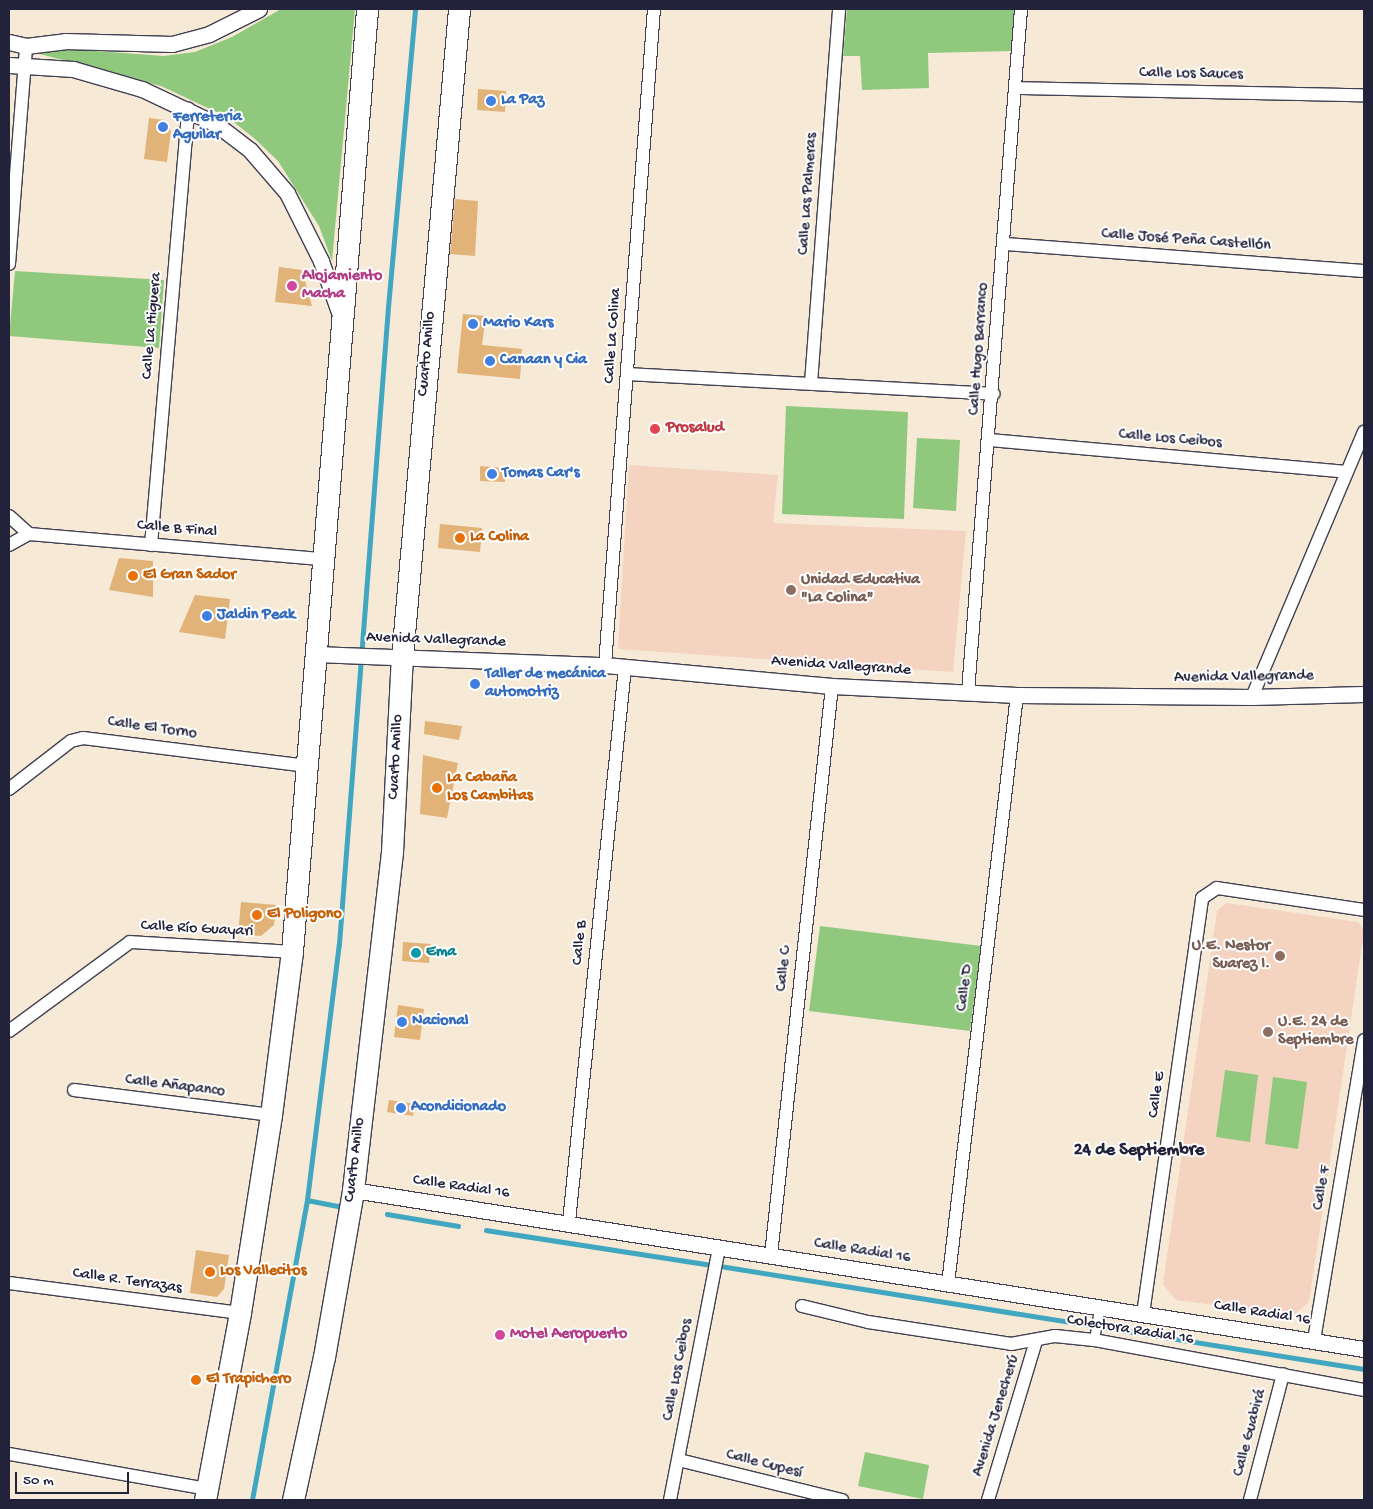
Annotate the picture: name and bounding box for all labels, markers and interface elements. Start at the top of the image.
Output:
street label: Calle Los Sauces [1139,64,1243,86]
place label: La Paz [501,91,544,111]
marker: La Paz [485,95,497,107]
place label: Ferreteria Aguilar [173,108,242,146]
marker: Ferreteria Aguilar [157,121,169,133]
street label: Calle Las Palmeras [795,132,823,256]
street label: Calle José Peña Castellón [1101,225,1271,257]
place label: Alojamiento Macha [302,267,382,305]
street label: Calle La Higuera [139,272,167,380]
marker: Alojamiento Macha [286,280,298,292]
street label: Calle Hugo Barranco [966,282,994,416]
street label: Calle La Colina [601,288,627,384]
street label: Cuarto Anillo [415,311,441,397]
place label: Mario Kars [483,314,553,334]
marker: Mario Kars [467,318,479,330]
place label: Canaan y Cia [500,351,587,371]
marker: Canaan y Cia [484,355,496,367]
place label: Prosalud [666,419,724,439]
marker: Prosalud [648,422,662,436]
street label: Calle Los Ceibos [1118,426,1222,454]
place label: Tomas Car's [502,464,580,484]
marker: Tomas Car's [486,468,498,480]
street label: Calle B Final [136,517,218,543]
place label: La Colina [470,528,529,548]
marker: La Colina [454,532,466,544]
place label: El Gran Sador [143,566,236,586]
marker: El Gran Sador [127,570,139,582]
place label: Unidad Educativa "La Colina" [801,571,920,609]
marker: Unidad Educativa "La Colina" [785,584,797,596]
place label: Jaldin Peak [217,606,295,626]
marker: Jaldin Peak [201,610,213,622]
street label: Avenida Vallegrande [366,629,506,653]
street label: Avenida Vallegrande [771,653,911,681]
place label: Taller de mecánica automotriz [485,665,606,703]
street label: Avenida Vallegrande [1174,667,1314,689]
marker: Taller de mecánica automotriz [469,678,481,690]
street label: Calle El Torno [106,713,198,745]
street label: Cuarto Anillo [385,714,409,800]
place label: La Cabaña Los Cambitas [447,769,533,807]
marker: La Cabaña Los Cambitas [431,782,443,794]
place label: El Poligono [267,905,342,925]
marker: El Poligono [251,909,263,921]
street label: Calle Río Guayari [140,917,254,943]
street label: Calle B [569,920,593,966]
place label: U.E. Nestor Suarez I. [1192,937,1270,975]
place label: Ema [426,943,456,963]
street label: Calle C [773,945,797,993]
marker: Ema [410,947,422,959]
marker: U.E. Nestor Suarez I. [1274,950,1286,962]
street label: Calle D [954,963,978,1013]
place label: Nacional [412,1012,469,1032]
place label: U.E. 24 de Septiembre [1278,1013,1354,1051]
marker: Nacional [396,1016,408,1028]
marker: U.E. 24 de Septiembre [1262,1026,1274,1038]
street label: Calle Añapanco [124,1071,226,1103]
street label: Calle E [1145,1071,1171,1119]
place label: Acondicionado [411,1098,506,1118]
marker: Acondicionado [395,1102,407,1114]
street label: Cuarto Anillo [341,1117,371,1203]
district label: 24 de Septiembre [1074,1140,1204,1162]
street label: Calle F [1310,1164,1336,1212]
street label: Calle Radial 16 [411,1172,511,1204]
street label: Calle Radial 16 [812,1235,912,1269]
place label: Los Vallecitos [220,1262,307,1282]
street label: Calle R. Terrazas [71,1265,183,1299]
marker: Los Vallecitos [204,1266,216,1278]
street label: Calle Radial 16 [1212,1297,1312,1331]
street label: Colectora Radial 16 [1065,1311,1195,1351]
street label: Calle Los Ceibos [660,1317,698,1423]
place label: Motel Aeropuerto [510,1325,627,1345]
marker: Motel Aeropuerto [494,1329,506,1341]
street label: Avenida Jenecherú [969,1353,1025,1479]
place label: El Trapichero [206,1370,292,1390]
marker: El Trapichero [190,1374,202,1386]
street label: Calle Guabirá [1230,1387,1272,1479]
street label: Calle Cupesí [724,1446,804,1484]
scale bar [18,1462,131,1494]
text: 50 m [23,1472,54,1490]

